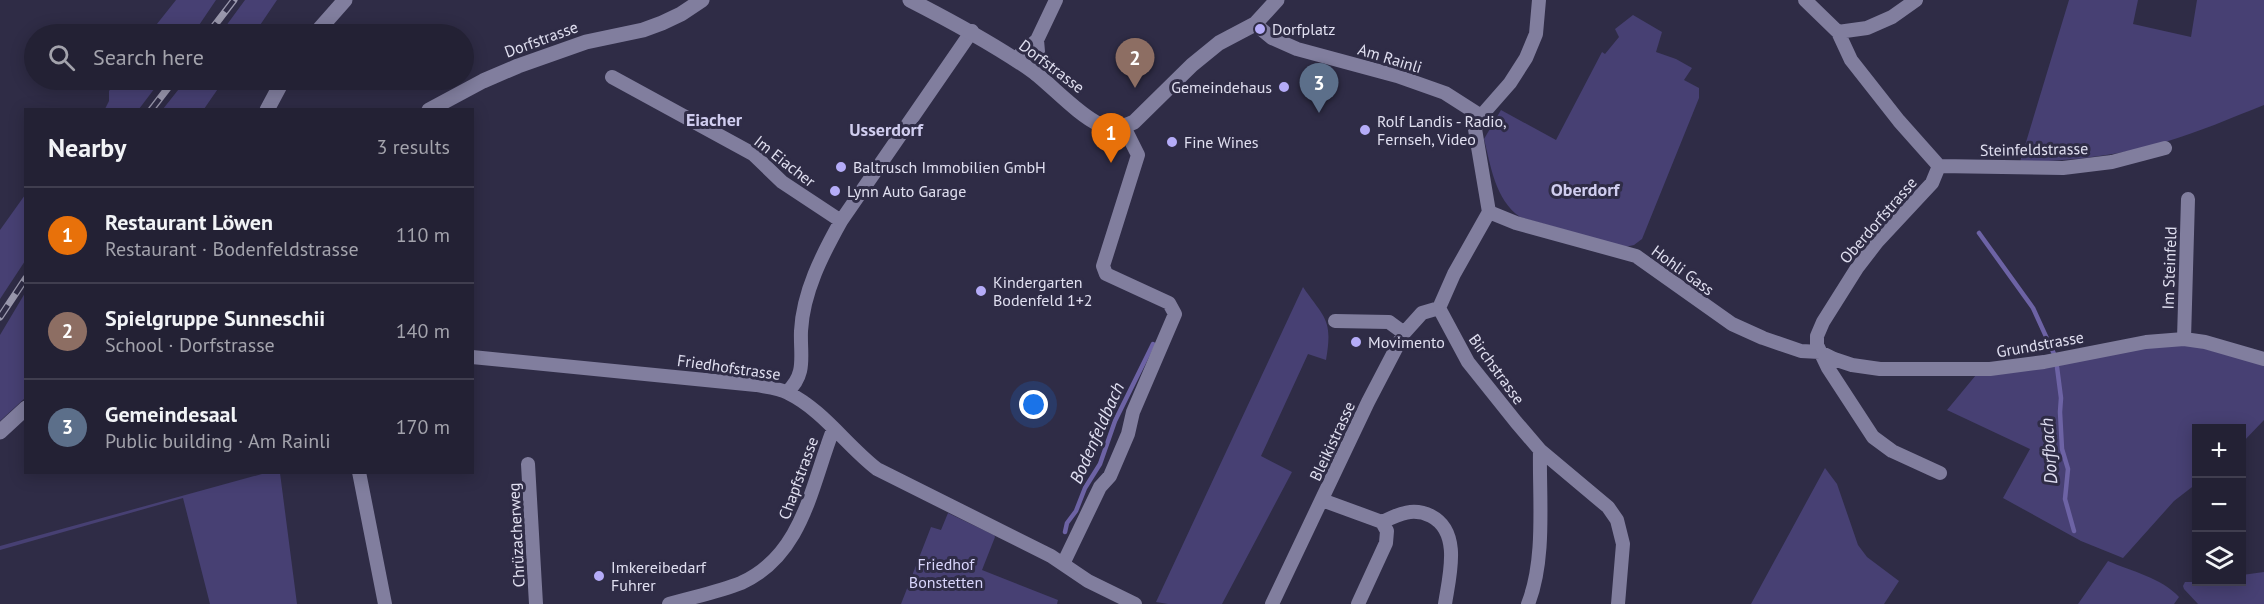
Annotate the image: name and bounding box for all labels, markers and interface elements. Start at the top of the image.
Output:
street label: Dorfstrasse [502,16,580,62]
place label: Dorfplatz [1272,19,1335,39]
marker: Dorfplatz [1253,22,1267,36]
search box [24,24,474,90]
street label: Dorfstrasse [1015,35,1089,97]
pin: 2 [1116,38,1154,88]
street label: Am Rainli [1356,39,1424,77]
icon: search [45,41,78,74]
text: Search here [93,43,204,71]
pin: 3 [1300,63,1338,113]
place label: Gemeindehaus [1171,77,1272,97]
marker: Gemeindehaus [1277,80,1291,94]
district label: Eiacher [686,108,743,131]
place label: Rolf Landis - Radio, Fernseh, Video [1377,111,1507,149]
pin: 1 [1092,114,1130,163]
district label: Usserdorf [849,118,924,141]
marker: Rolf Landis - Radio, Fernseh, Video [1358,123,1372,137]
text: Nearby [48,131,126,164]
street label: Im Eiacher [750,131,820,191]
place label: Fine Wines [1184,132,1259,152]
text: 3 results [377,134,450,160]
marker: Fine Wines [1165,135,1179,149]
street label: Steinfeldstrasse [1980,138,2088,160]
place label: Baltrusch Immobilien GmbH [853,157,1046,177]
marker: Baltrusch Immobilien GmbH [834,160,848,174]
street label: Oberdorfstrasse [1835,173,1921,267]
district label: Oberdorf [1551,178,1621,201]
place label: Lynn Auto Garage [847,181,966,201]
marker: Lynn Auto Garage [828,184,842,198]
text: Restaurant Löwen [105,208,273,236]
text: 1 [62,222,73,248]
text: 110 m [396,222,450,248]
street label: Im Steinfeld [2158,226,2180,310]
text: Restaurant · Bodenfeldstrasse [105,236,359,262]
street label: Hohli Gass [1648,241,1718,300]
place label: Kindergarten Bodenfeld 1+2 [993,272,1093,310]
marker: Kindergarten Bodenfeld 1+2 [974,284,988,298]
text: Spielgruppe Sunneschii [105,304,325,332]
text: 2 [62,318,73,344]
text: 140 m [396,318,450,344]
street label: Grundstrasse [1995,326,2085,362]
street label: Birchstrasse [1465,330,1529,408]
text: School · Dorfstrasse [105,332,275,358]
place label: Movimento [1368,332,1445,352]
marker: Movimento [1349,335,1363,349]
street label: Friedhofstrasse [676,350,782,384]
water label: Bodenfeldbach [1064,379,1129,487]
your location [1019,390,1048,419]
street label: Bleikistrasse [1305,398,1359,484]
text: Gemeindesaal [105,400,237,428]
text: 3 [62,414,73,440]
text: 170 m [396,414,450,440]
water label: Dorfbach [2035,417,2062,485]
map controls [2192,424,2246,586]
button: + [2192,424,2246,478]
text: Public building · Am Rainli [105,428,331,454]
street label: Chapfstrasse [774,434,822,522]
button: − [2192,478,2246,532]
street label: Chrüzacherweg [503,482,529,588]
button: layers [2192,532,2246,586]
park label: Friedhof Bonstetten [909,554,983,592]
place label: Imkereibedarf Fuhrer [611,557,707,595]
marker: Imkereibedarf Fuhrer [592,569,606,583]

